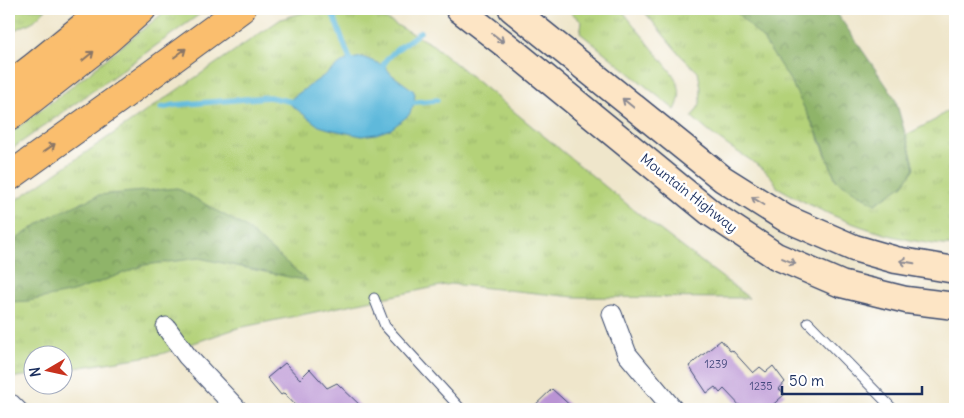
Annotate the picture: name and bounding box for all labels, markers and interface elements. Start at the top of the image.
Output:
one-way arrow [491,33,504,44]
one-way arrow [173,48,187,58]
one-way arrow [81,50,94,61]
one-way arrow [622,97,635,108]
one-way arrow [41,143,55,153]
street label: Mountain Highway [637,149,741,237]
one-way arrow [751,196,765,206]
one-way arrow [781,257,796,267]
one-way arrow [900,257,916,267]
north arrow [22,346,72,396]
house number: 1239 [705,357,727,371]
scale bar [782,363,922,395]
text: N [26,366,45,378]
text: 50 m [789,371,824,390]
house number: 1235 [750,379,772,393]

